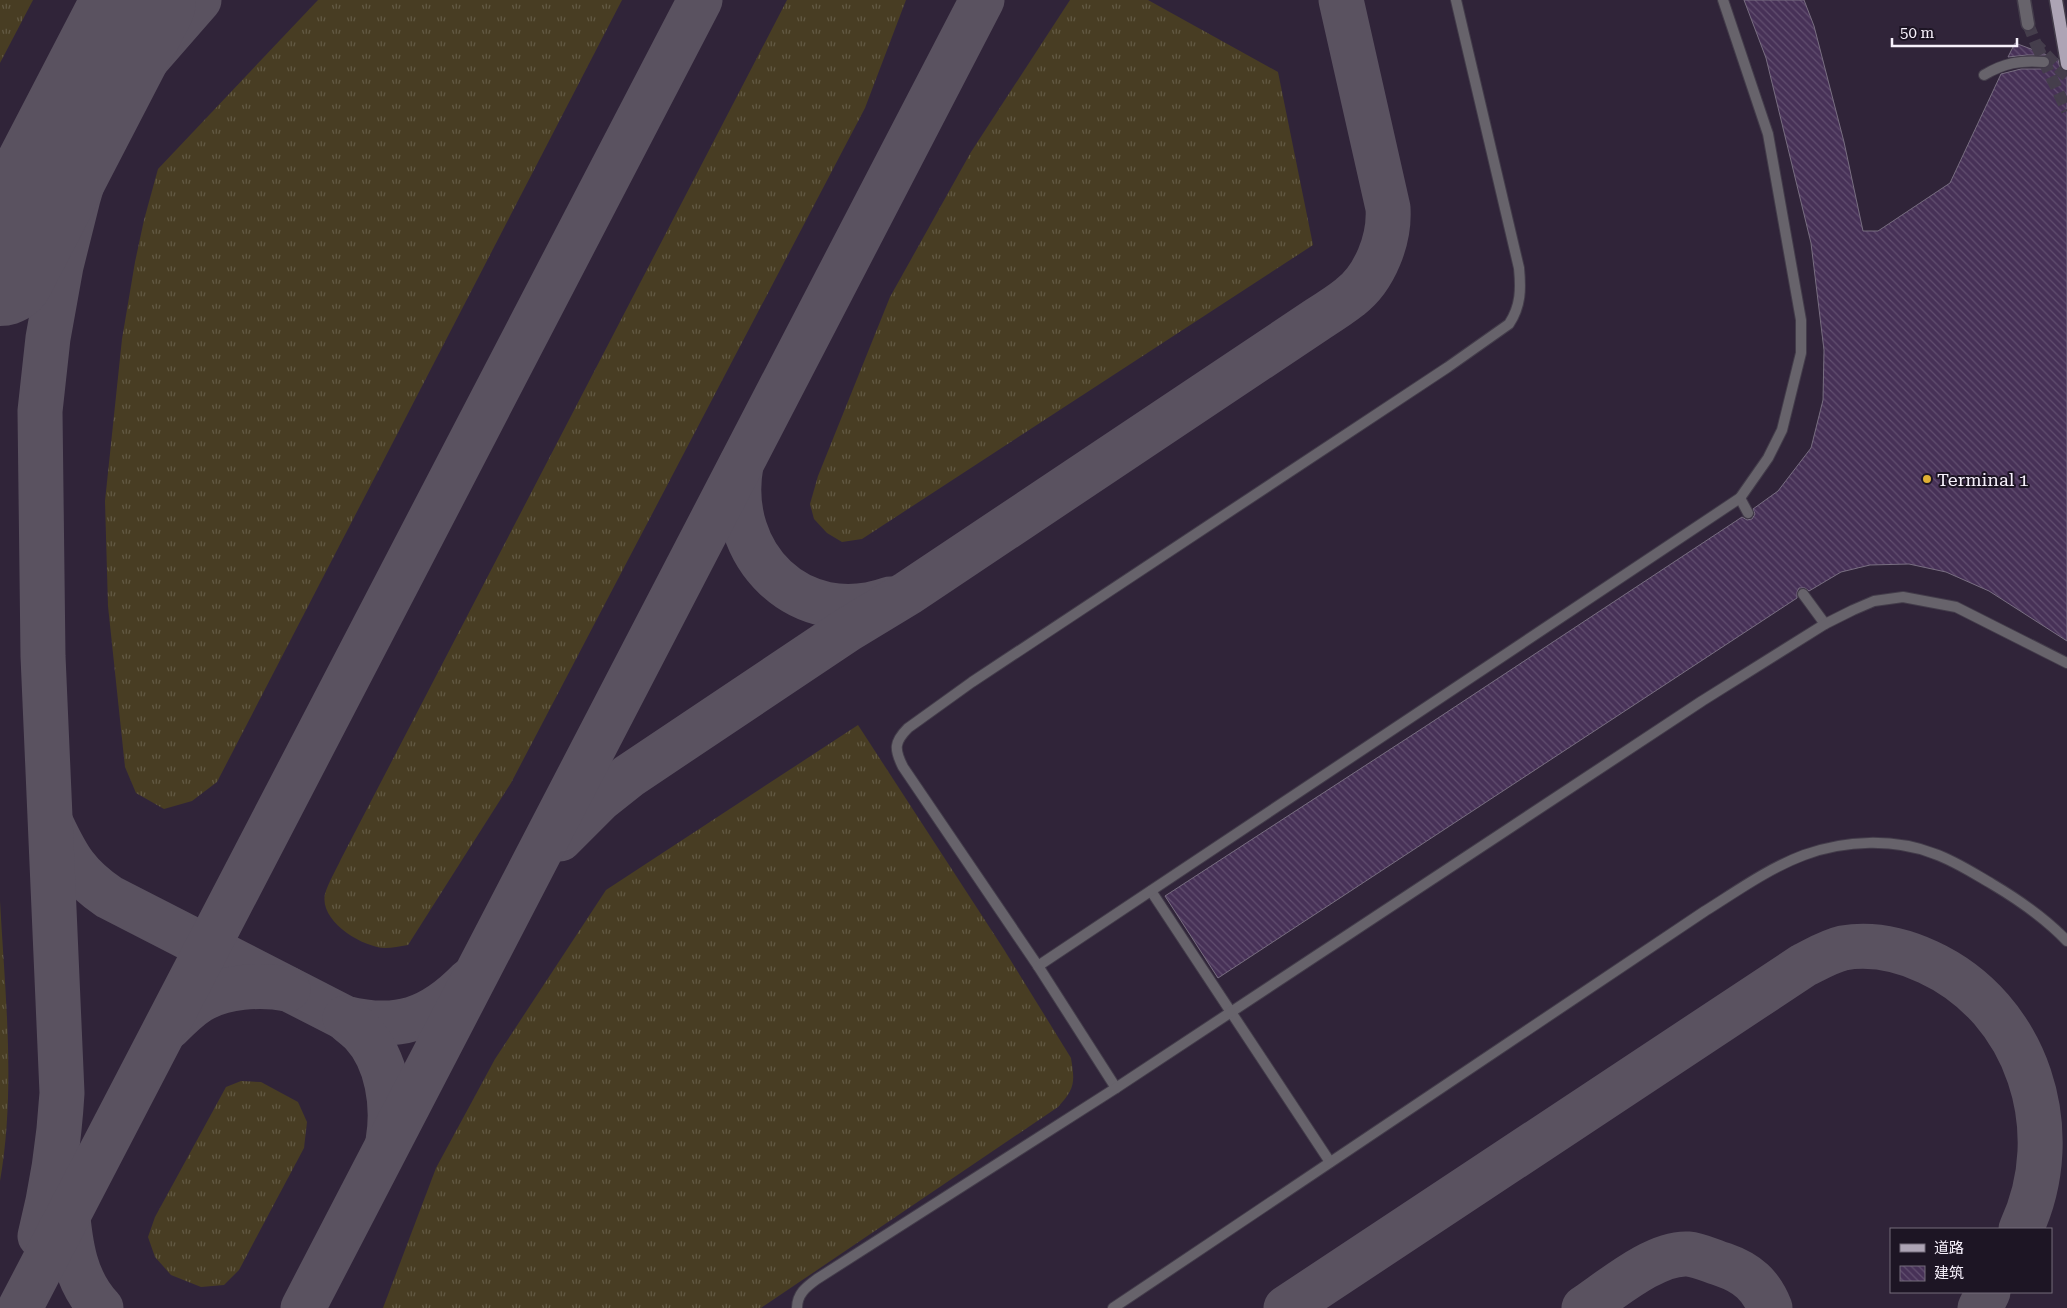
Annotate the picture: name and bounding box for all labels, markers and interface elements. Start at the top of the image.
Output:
scale bar [1892,15,2017,47]
text: 50 m [1900,24,1935,42]
place label: Terminal 1 [1937,469,2029,490]
marker: Terminal 1 [1921,473,1933,485]
legend [1890,1228,2052,1293]
text: 道路 [1934,1239,1964,1257]
text: 建筑 [1934,1264,1964,1282]

